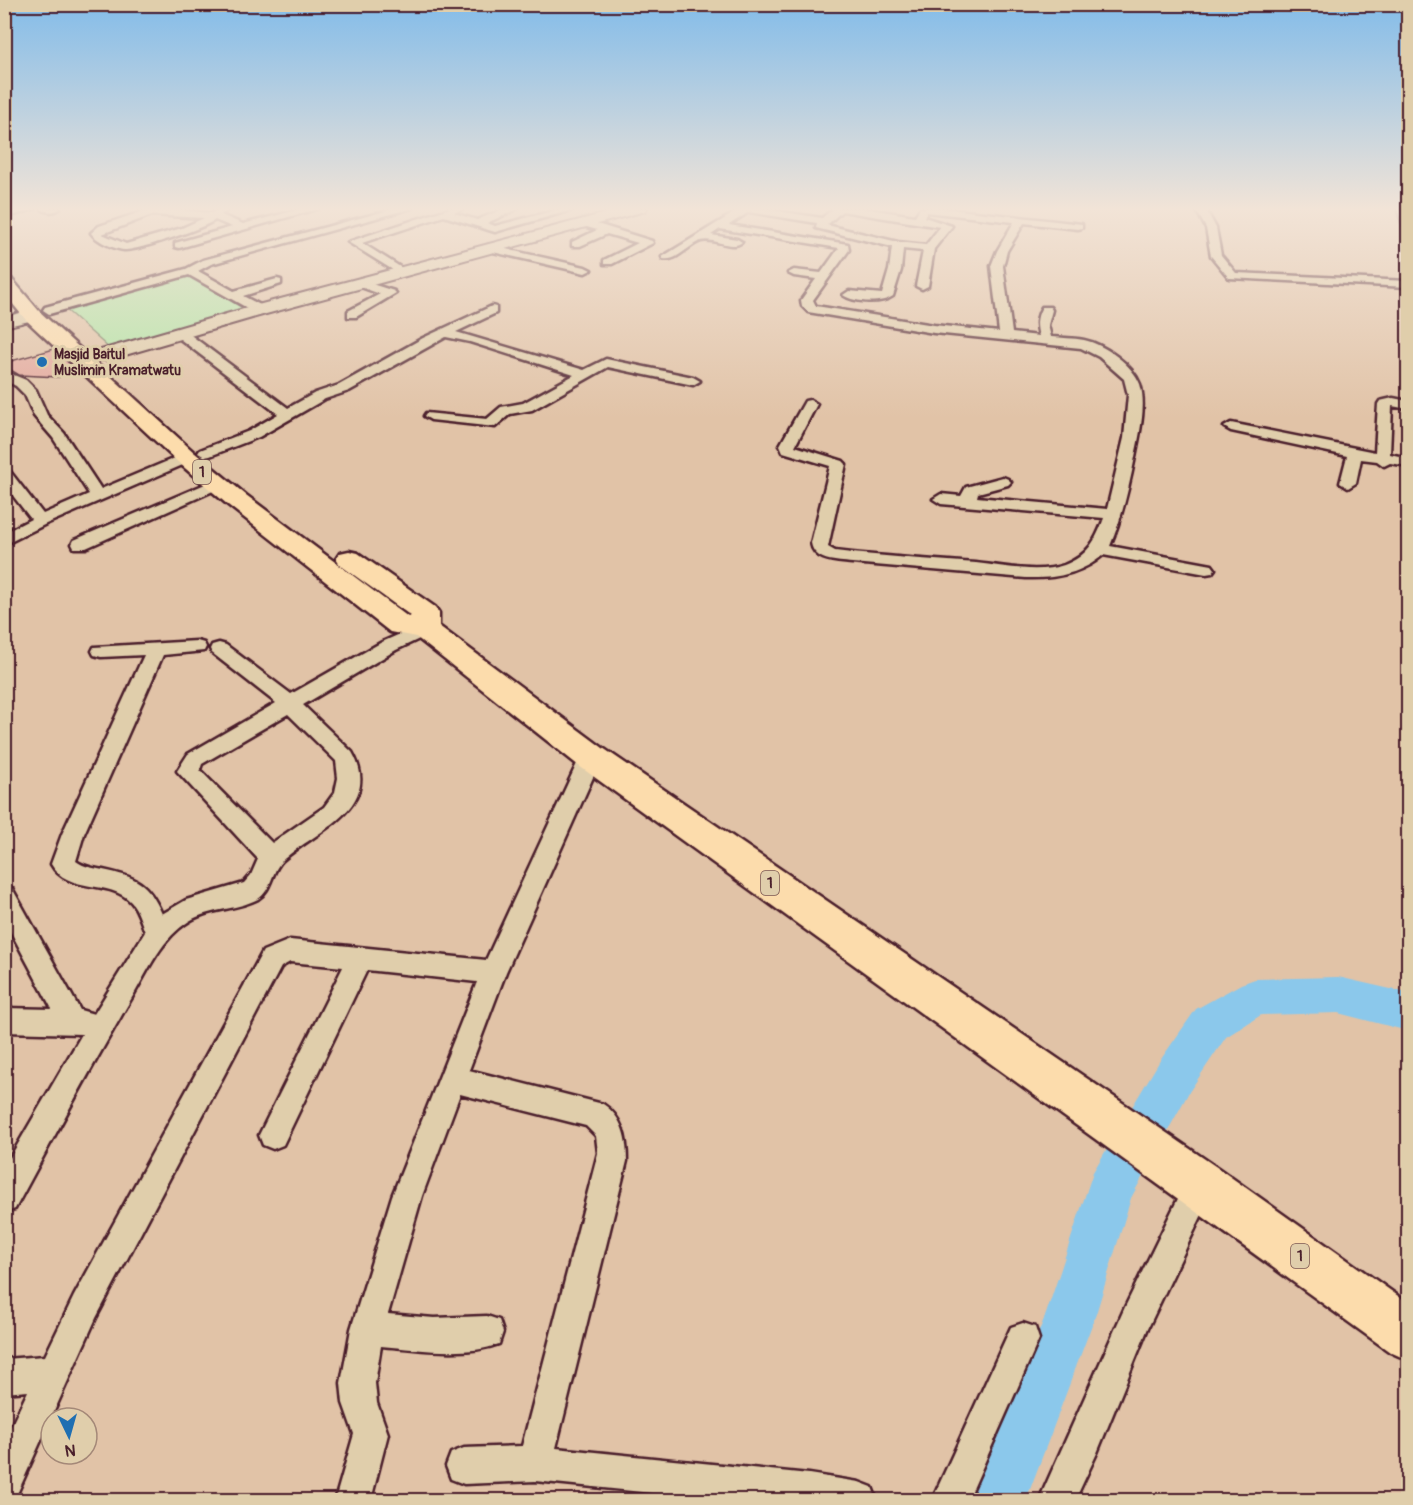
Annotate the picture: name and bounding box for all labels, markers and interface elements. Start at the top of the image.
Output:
place label: Masjid Baitul Muslimin Kramatwatu [54,346,181,379]
marker: Masjid Baitul Muslimin Kramatwatu [35,355,49,369]
road number: 1 [193,460,211,484]
road number: 1 [761,871,779,895]
road number: 1 [1291,1244,1309,1268]
north arrow [39,1406,99,1466]
text: N [64,1440,76,1460]

